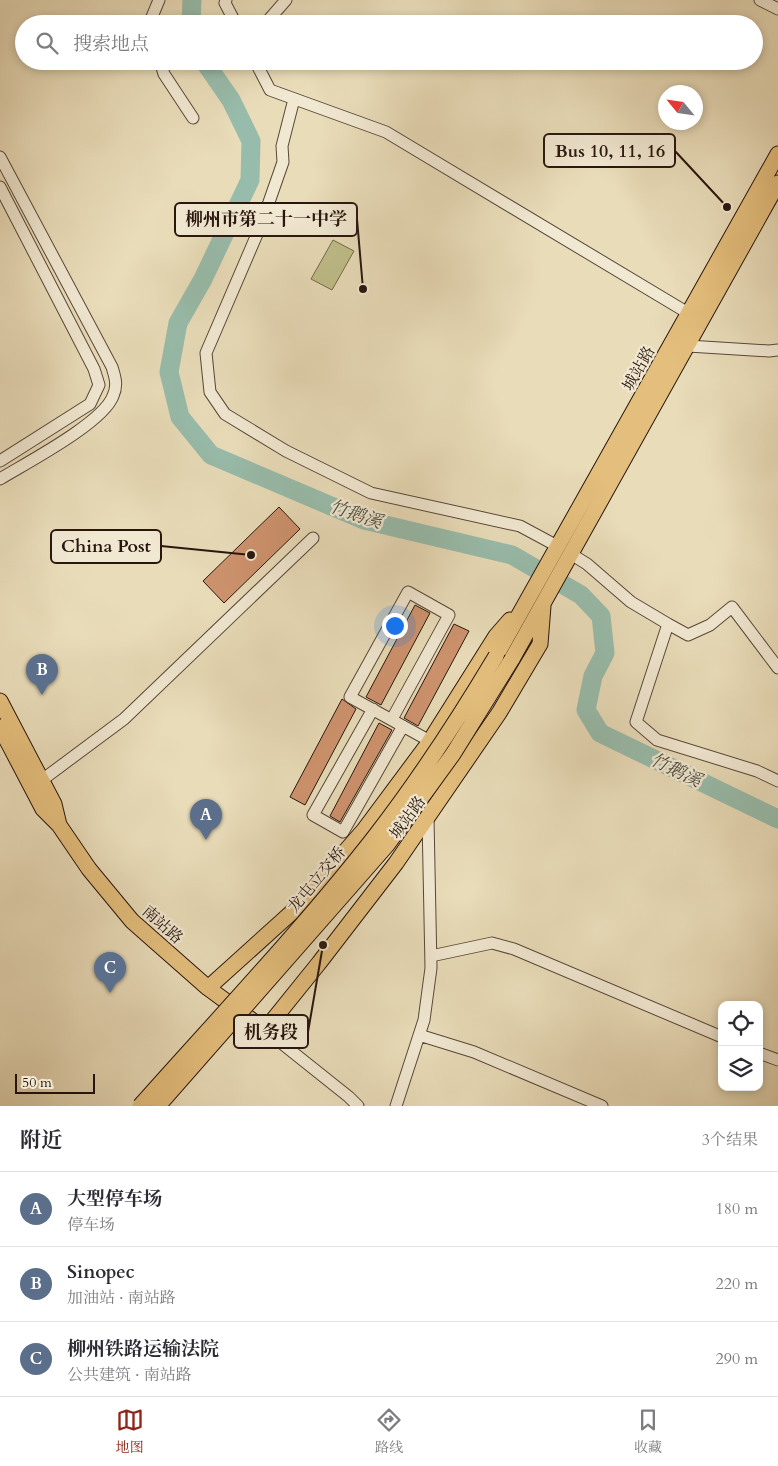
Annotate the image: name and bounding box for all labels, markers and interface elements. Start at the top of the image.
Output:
search box [15,15,763,70]
icon: search [33,29,61,57]
text: 搜索地点 [73,31,149,57]
north arrow [658,85,703,130]
callout: Bus 10, 11, 16 [544,134,675,167]
text: Bus 10, 11, 16 [555,139,665,164]
callout: 柳州市第二十一中学 [175,203,357,236]
text: 柳州市第二十一中学 [185,207,347,232]
street label: 城站路 [618,342,660,395]
water label: 竹鹅溪 [326,494,387,536]
callout: China Post [51,530,161,563]
text: China Post [61,534,152,559]
your location [382,613,408,639]
pin: B [26,654,58,695]
water label: 竹鹅溪 [646,747,707,794]
street label: 城站路 [385,792,431,843]
pin: A [190,799,222,840]
street label: 龙屯立交桥 [283,842,351,917]
street label: 南站路 [137,901,188,949]
pin: C [94,952,126,993]
map controls [718,1001,763,1091]
button: locate [718,1001,763,1046]
callout: 机务段 [234,1015,308,1048]
text: 机务段 [244,1020,298,1045]
button: layers [718,1046,763,1091]
scale bar [15,1071,95,1094]
text: 50 m [22,1073,52,1092]
text: 附近 [20,1126,62,1155]
text: 3个结果 [702,1129,758,1151]
text: 大型停车场 [67,1186,162,1212]
text: A [30,1198,42,1220]
text: 180 m [716,1198,758,1220]
text: 停车场 [67,1214,115,1236]
text: Sinopec [67,1259,135,1285]
text: B [30,1273,42,1295]
text: 220 m [716,1273,758,1295]
text: 加油站 · 南站路 [67,1287,176,1309]
text: 柳州铁路运输法院 [67,1336,219,1362]
text: C [30,1348,42,1370]
text: 290 m [716,1348,758,1370]
text: 公共建筑 · 南站路 [67,1364,192,1386]
tab: 地图 [116,1406,144,1457]
tab: 路线 [375,1406,403,1457]
tab: 收藏 [634,1406,662,1457]

